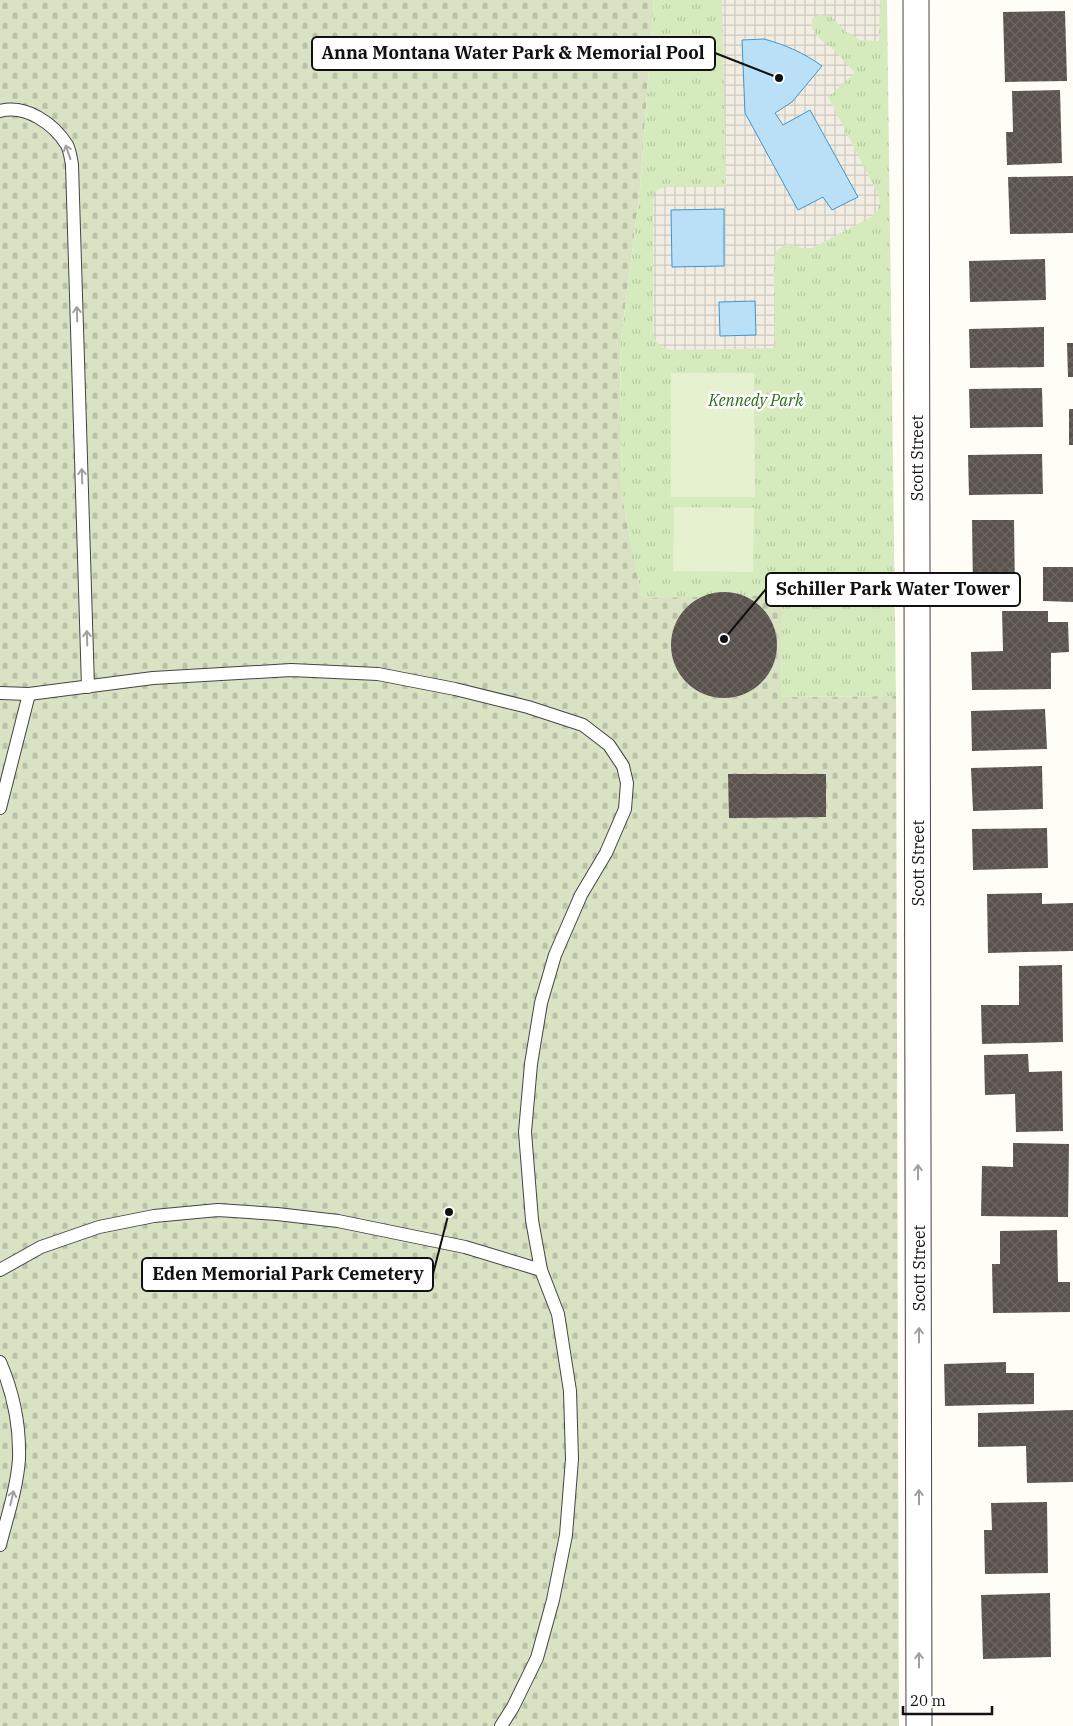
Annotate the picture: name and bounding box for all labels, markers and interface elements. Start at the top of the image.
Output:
callout: Anna Montana Water Park & Memorial Pool [312,37,715,70]
text: Anna Montana Water Park & Memorial Pool [321,41,705,64]
one-way arrow [63,145,72,160]
one-way arrow [72,306,81,322]
park label: Kennedy Park [707,390,804,410]
street label: Scott Street [907,414,927,501]
one-way arrow [77,468,86,484]
callout: Schiller Park Water Tower [766,573,1020,606]
text: Schiller Park Water Tower [776,577,1010,600]
one-way arrow [82,631,91,647]
street label: Scott Street [908,819,928,906]
one-way arrow [913,1165,923,1181]
street label: Scott Street [909,1224,929,1311]
callout: Eden Memorial Park Cemetery [142,1258,433,1291]
text: Eden Memorial Park Cemetery [152,1262,424,1285]
one-way arrow [914,1327,924,1344]
one-way arrow [914,1490,924,1506]
one-way arrow [8,1491,17,1507]
one-way arrow [914,1652,924,1668]
scale bar [903,1684,992,1716]
text: 20 m [910,1691,946,1710]

